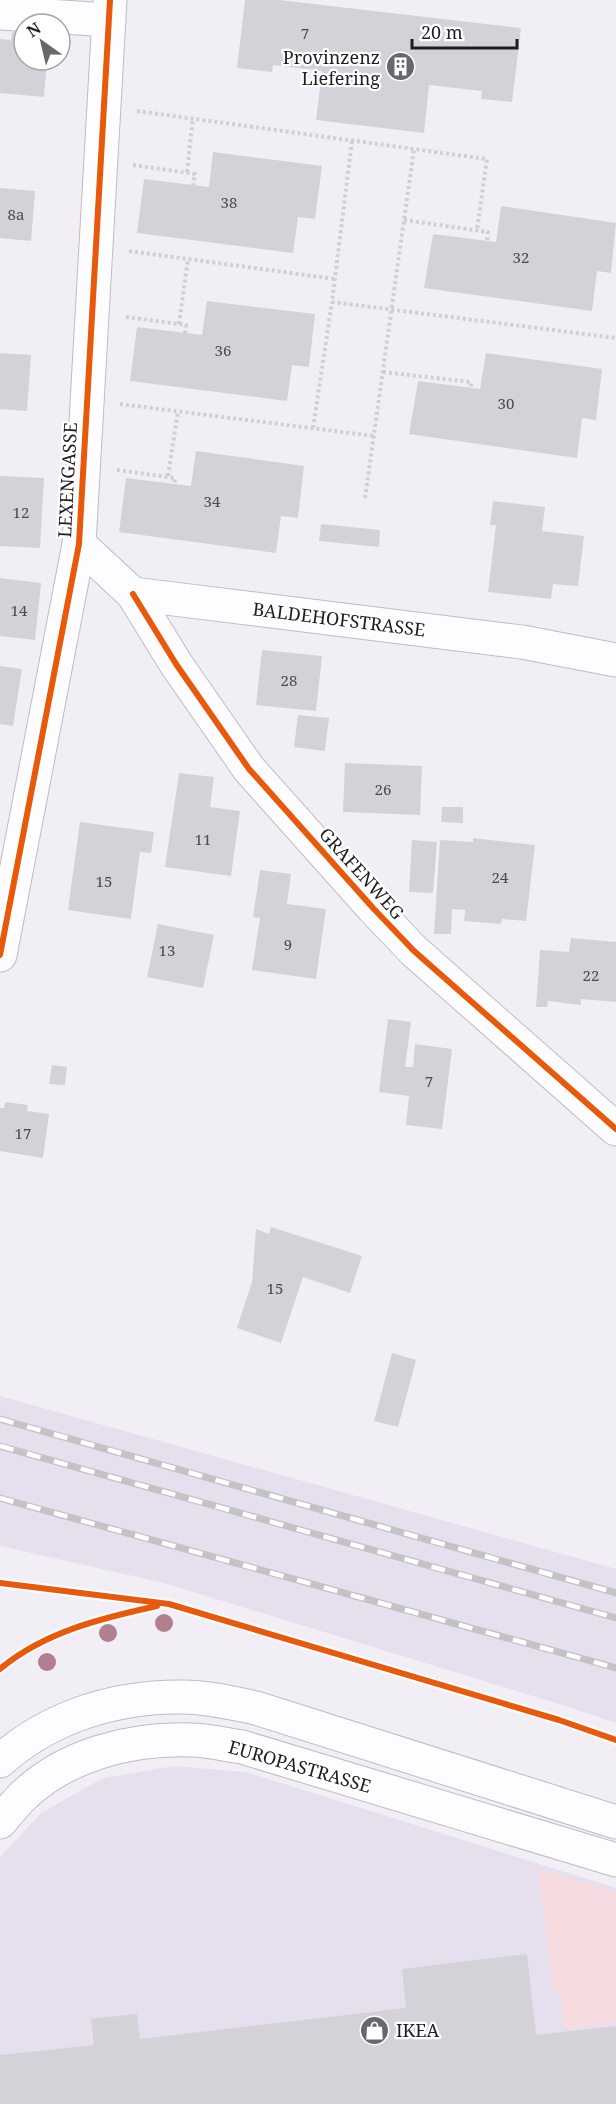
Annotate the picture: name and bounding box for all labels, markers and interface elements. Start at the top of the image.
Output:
north arrow [12,12,72,72]
scale bar [412,12,517,50]
text: N [22,17,45,42]
text: 20 m [421,20,463,44]
house number: 7 [301,23,309,43]
place label: Provinzenz Liefering [283,45,380,90]
building icon: Provinzenz Liefering [385,51,417,83]
house number: 38 [221,192,237,212]
house number: 8a [8,204,24,224]
house number: 32 [513,247,529,267]
house number: 36 [215,340,231,360]
house number: 30 [498,393,514,413]
street label: LEXENGASSE [52,422,82,538]
house number: 34 [204,491,221,511]
house number: 12 [13,502,29,522]
street label: BALDEHOFSTRASSE [251,597,427,641]
house number: 14 [11,600,28,620]
house number: 28 [281,670,297,690]
house number: 26 [375,779,391,799]
street label: GRAFENWEG [314,822,410,924]
house number: 11 [195,829,211,849]
house number: 24 [492,867,509,887]
house number: 15 [96,871,112,891]
house number: 9 [284,934,292,954]
house number: 13 [159,940,175,960]
house number: 22 [583,965,599,985]
house number: 7 [425,1071,433,1091]
house number: 17 [15,1123,31,1143]
house number: 15 [267,1278,283,1298]
street label: EUROPASTRASSE [226,1734,374,1798]
shop icon: IKEA [359,2014,391,2046]
place label: IKEA [396,2018,439,2042]

